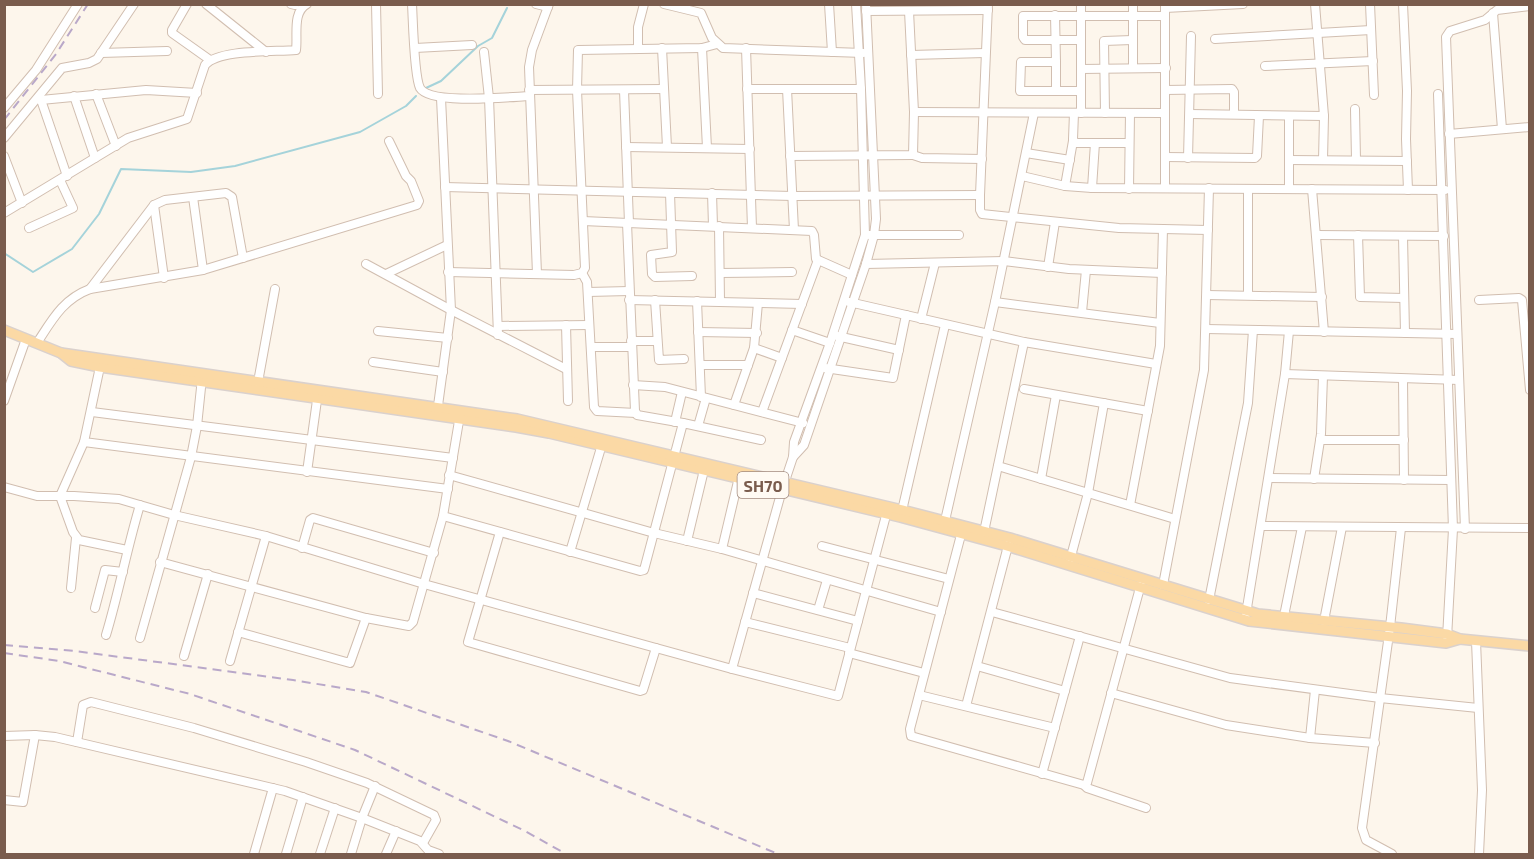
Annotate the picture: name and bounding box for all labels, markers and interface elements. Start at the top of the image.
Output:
road number: SH70 [738,472,789,498]

